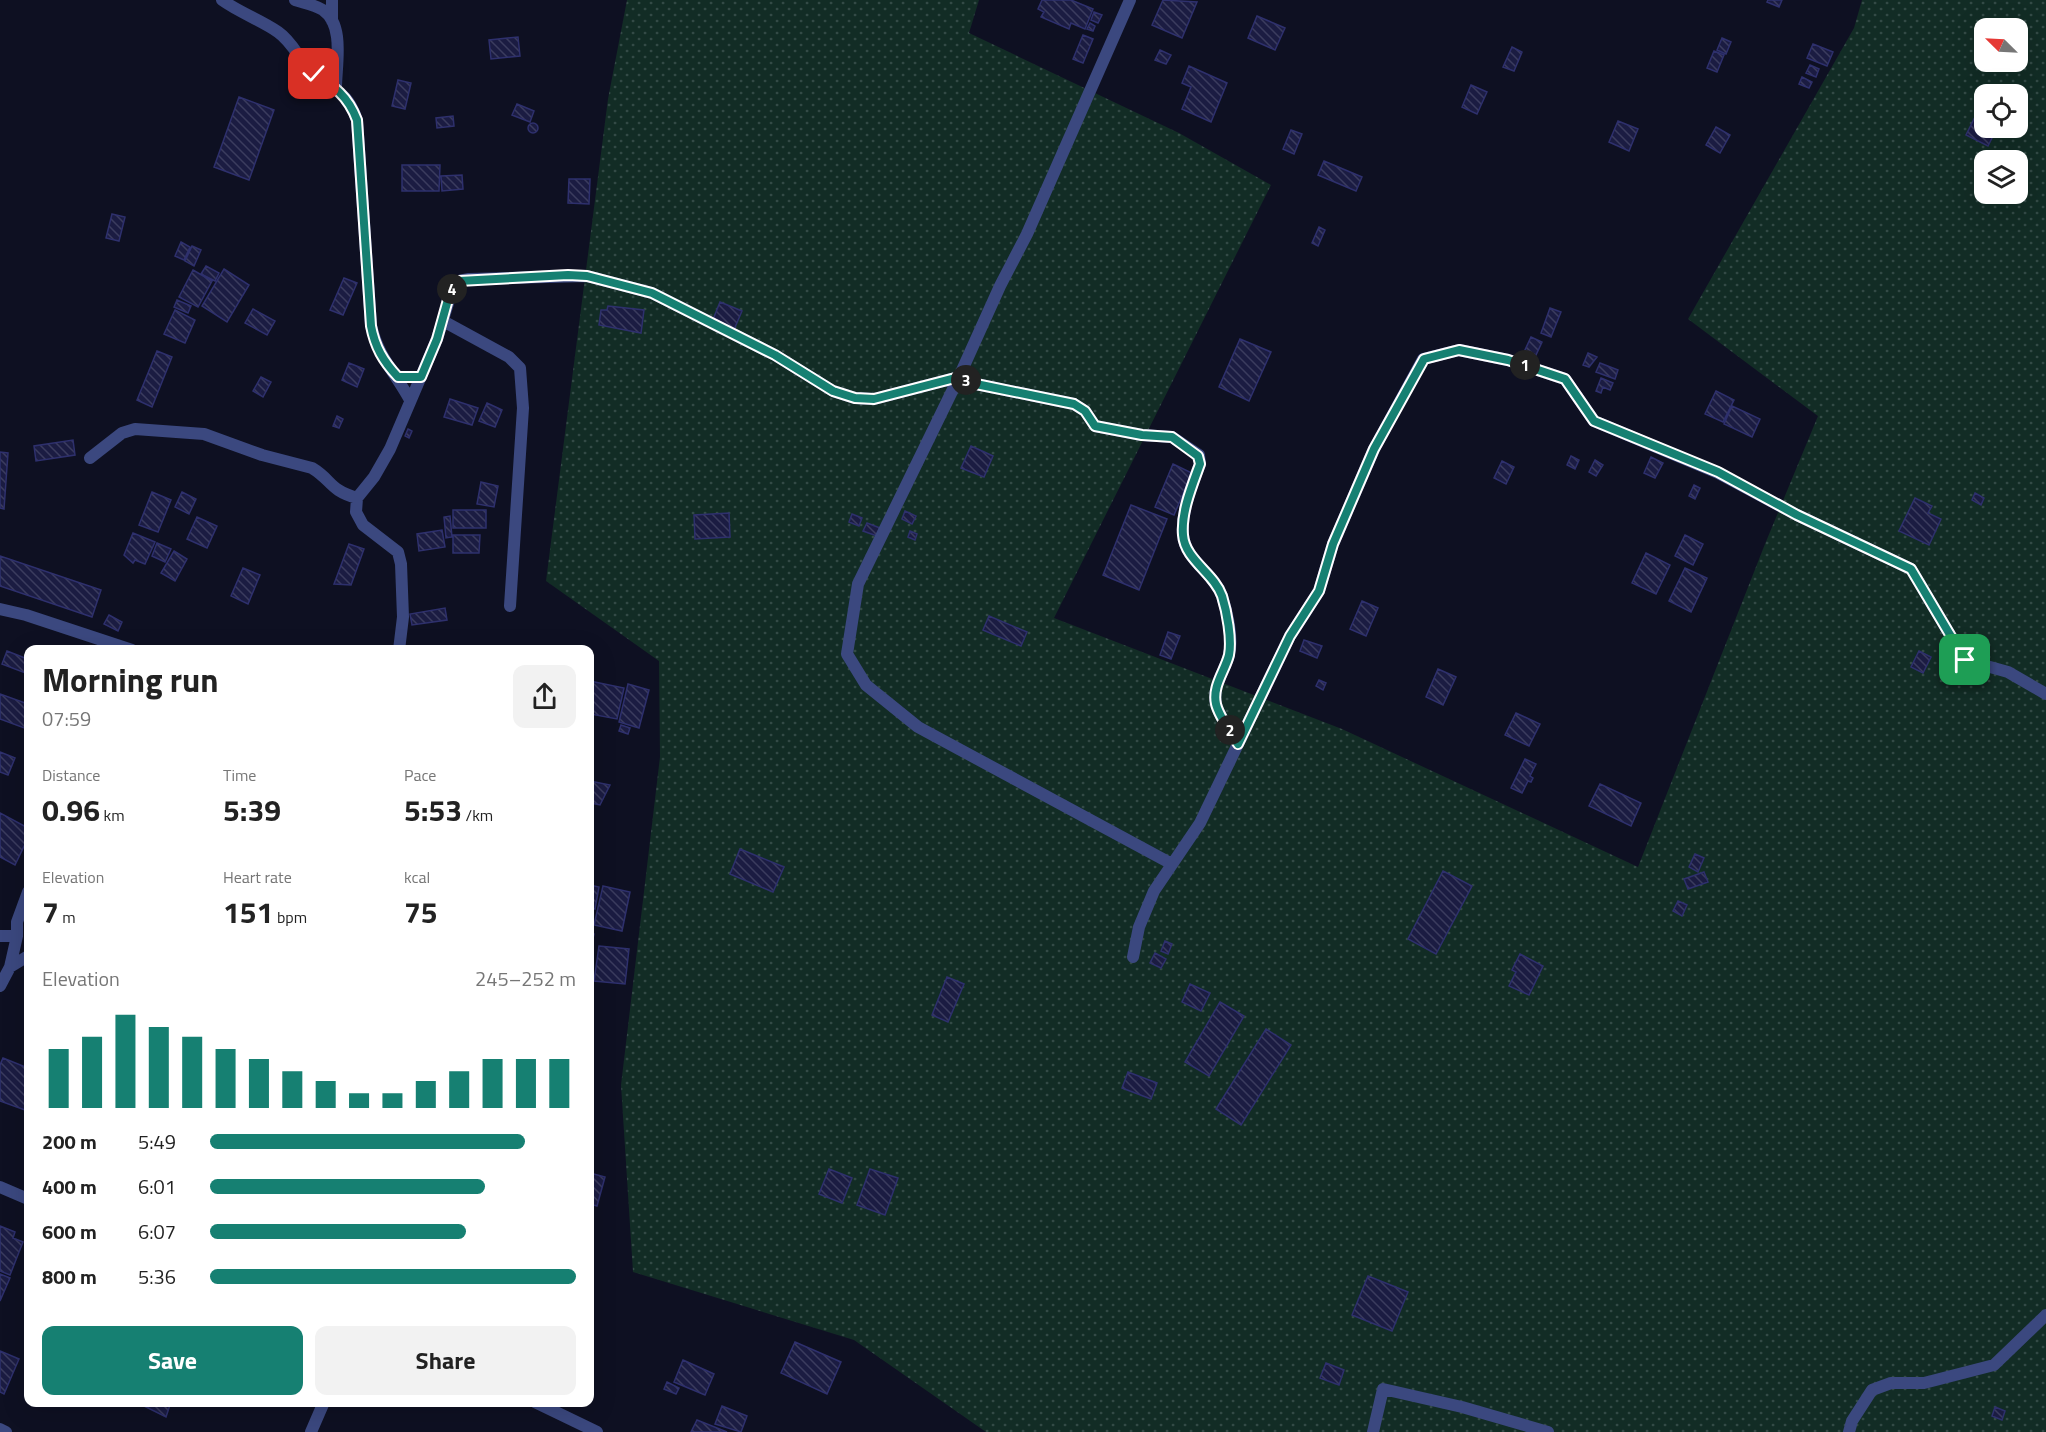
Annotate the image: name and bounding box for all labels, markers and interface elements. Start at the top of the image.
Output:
north arrow [1974,18,2028,72]
map controls [1974,18,2028,204]
pin [288,48,339,99]
icon: check [297,57,330,90]
button: locate [1974,84,2028,138]
button: layers [1974,150,2028,204]
pin: 4 [437,274,467,304]
text: 4 [448,277,456,301]
pin: 1 [1510,350,1540,380]
text: 1 [1521,353,1529,377]
pin: 3 [951,365,981,395]
text: 3 [962,368,970,392]
pin [1939,634,1990,685]
icon: arrive [1948,643,1981,676]
text: Morning run [42,655,219,705]
button: share [513,665,576,728]
text: 07:59 [42,703,91,734]
pin: 2 [1215,715,1245,745]
text: 2 [1226,718,1234,742]
text: Distance [42,763,100,787]
text: Time [223,763,256,787]
text: Pace [404,763,436,787]
text: 0.96 [42,787,100,833]
text: 5:39 [223,787,281,833]
text: 5:53 [404,787,462,833]
text: km [100,803,125,827]
text: /km [462,803,493,827]
text: Elevation [42,865,104,889]
text: Heart rate [223,865,292,889]
text: kcal [404,865,430,889]
text: 7 [42,889,59,935]
text: 151 [223,889,273,935]
text: 75 [404,889,438,935]
text: m [59,905,76,929]
text: bpm [273,905,307,929]
text: Elevation [42,963,120,994]
text: 245–252 m [475,963,576,994]
text: 200 m [42,1126,97,1157]
text: 5:49 [138,1126,176,1157]
text: 400 m [42,1171,97,1202]
text: 6:01 [138,1171,176,1202]
text: 600 m [42,1216,97,1247]
text: 6:07 [138,1216,176,1247]
text: 800 m [42,1261,97,1292]
text: 5:36 [138,1261,176,1292]
button: Save [42,1326,303,1395]
button: Share [315,1326,576,1395]

